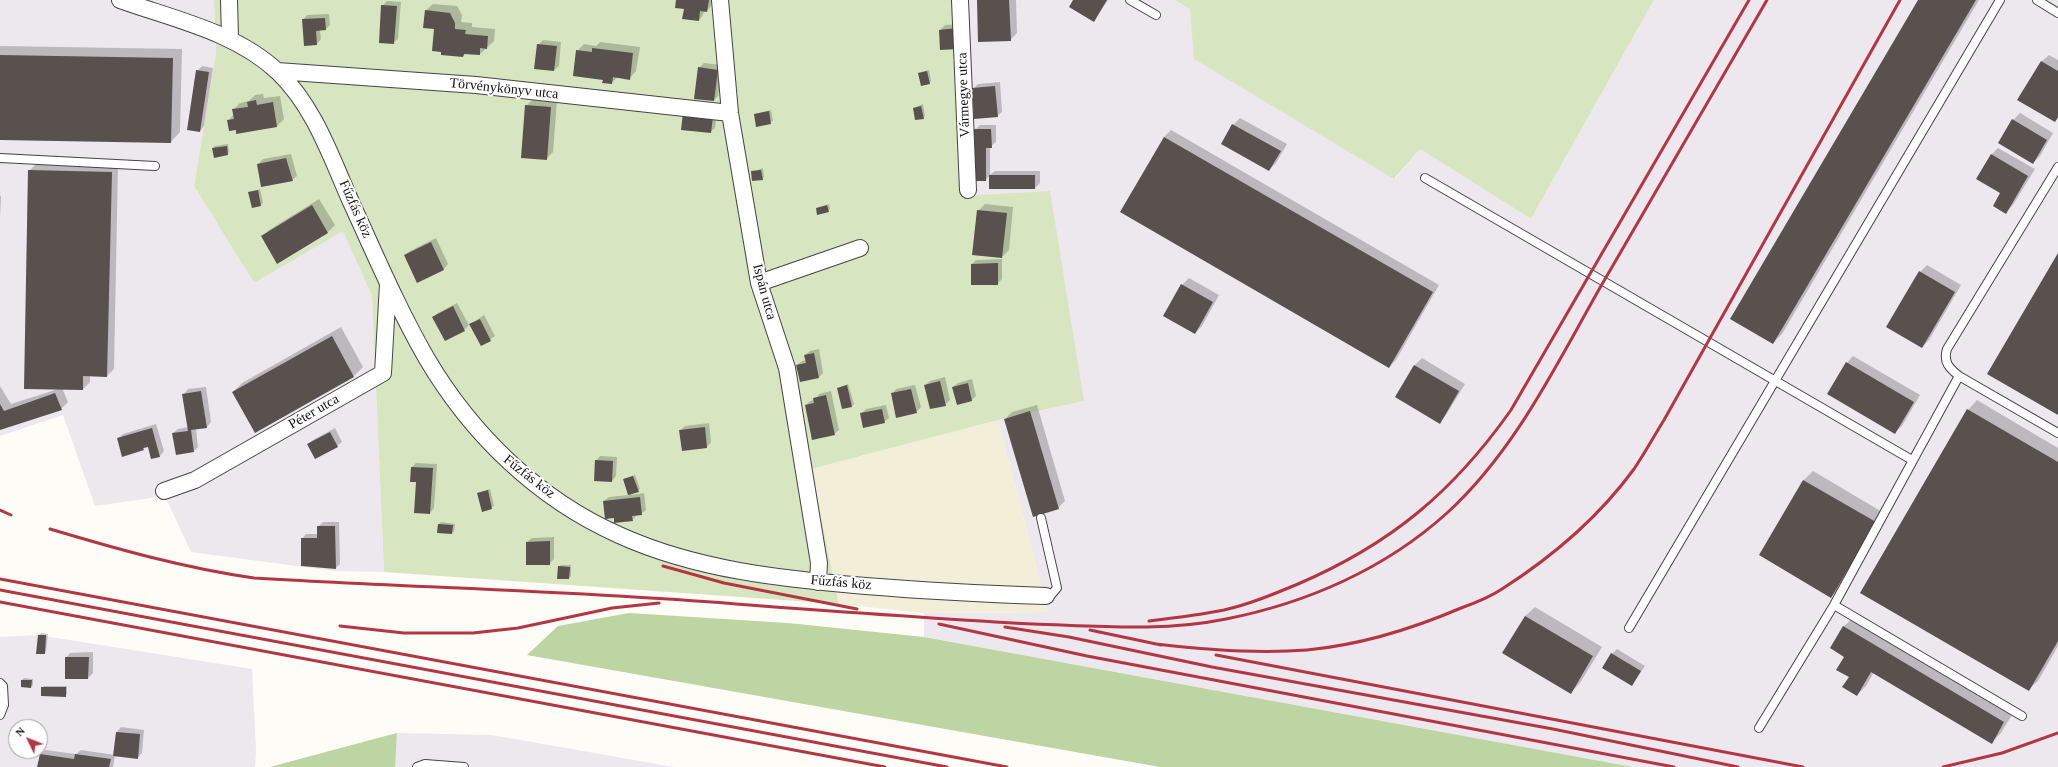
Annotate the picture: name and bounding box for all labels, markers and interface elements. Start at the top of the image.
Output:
street label: Vármegye utca [954,52,974,138]
street label: Törvénykönyv utca [449,75,559,103]
street label: Fűzfás köz [335,178,375,240]
street label: Ispán utca [748,262,780,322]
street label: Péter utca [286,391,342,433]
street label: Fűzfás köz [500,452,558,502]
street label: Fűzfás köz [810,572,872,594]
north arrow [8,719,48,759]
text: N [13,725,27,739]

